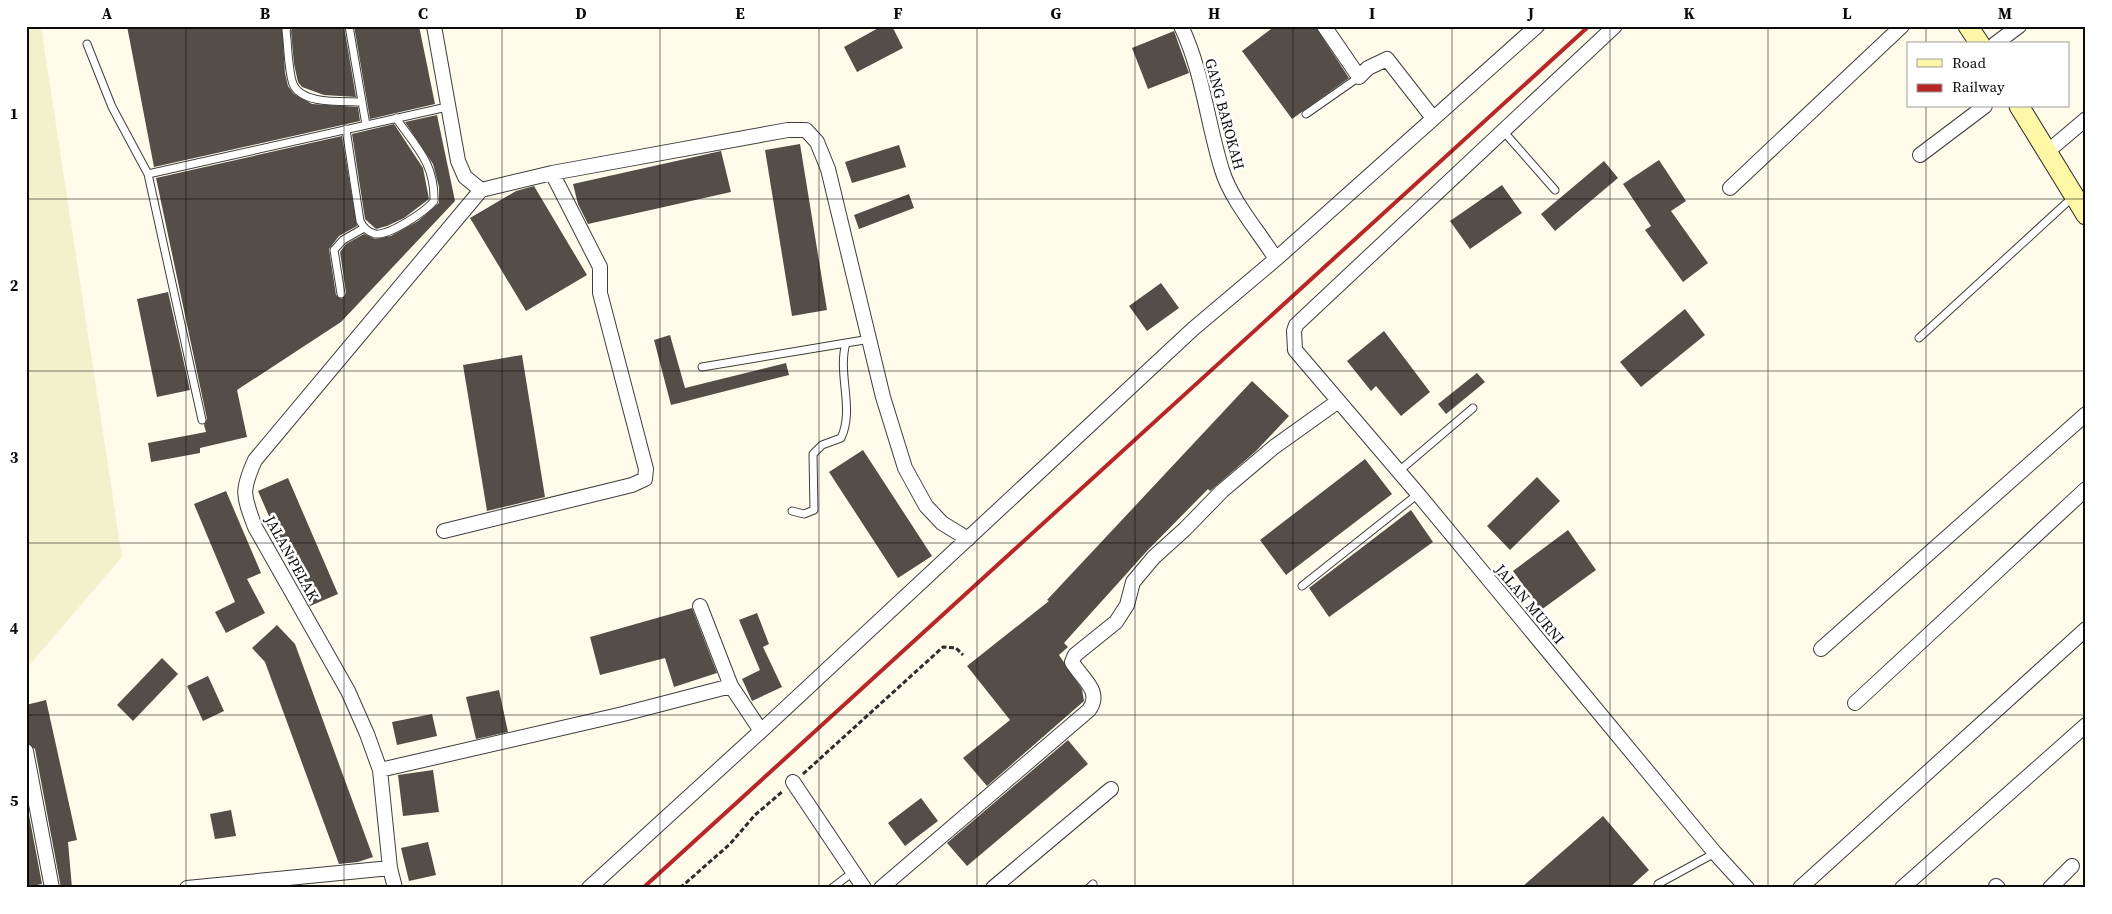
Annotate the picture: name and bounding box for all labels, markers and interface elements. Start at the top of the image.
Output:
text: A [102,2,113,24]
text: B [260,2,271,24]
text: C [418,2,428,24]
text: D [575,2,587,24]
text: E [735,2,745,24]
text: F [893,2,903,24]
text: G [1051,2,1062,24]
text: H [1208,2,1220,24]
text: I [1369,2,1375,24]
text: J [1527,2,1534,24]
text: K [1683,2,1695,24]
text: L [1842,2,1852,24]
text: M [1998,2,2012,24]
legend [1907,42,2070,108]
text: Road [1952,52,1986,73]
street label: GANG BAROKAH [1200,56,1250,172]
text: Railway [1952,76,2005,97]
text: 1 [10,102,18,124]
text: 2 [10,274,19,296]
text: 3 [10,446,19,468]
street label: JALAN PELAK [259,511,324,604]
street label: JALAN MURNI [1490,559,1570,648]
text: 4 [10,617,19,639]
text: 5 [10,789,19,811]

